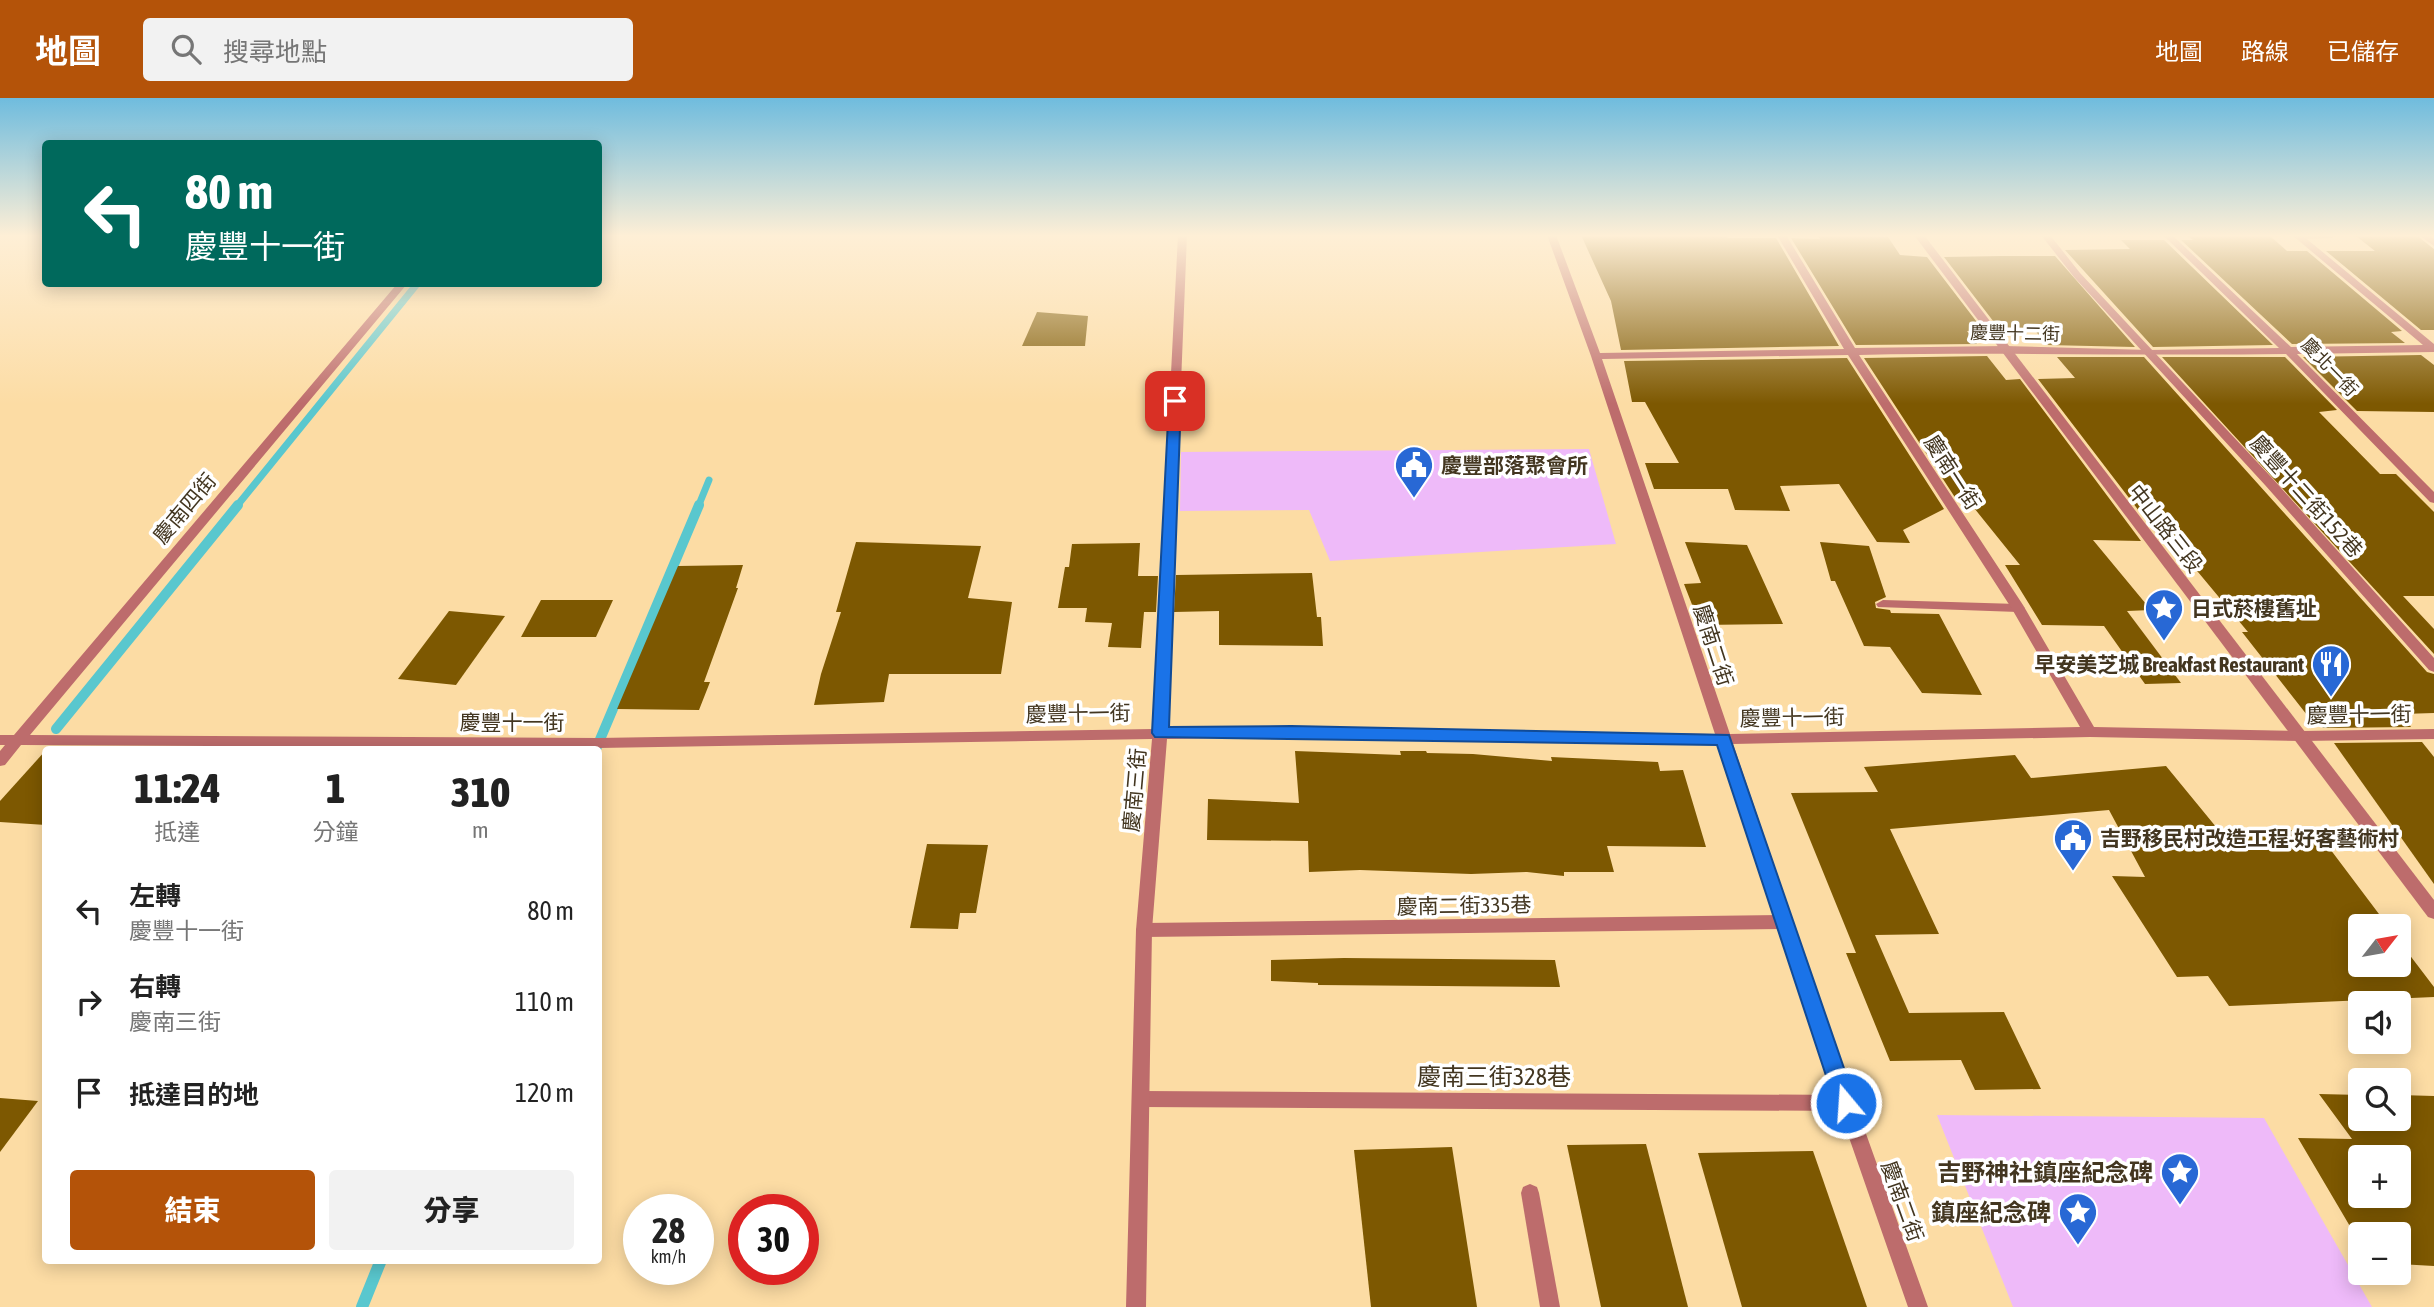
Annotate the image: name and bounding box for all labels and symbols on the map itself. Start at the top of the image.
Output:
street label: 慶豐十二街 [1970,322,2060,344]
street label: 慶北一街 [2297,334,2363,400]
pin [1145,371,1205,431]
street label: 慶南一街 [1920,430,1986,514]
street label: 慶豐十二街152巷 [2246,430,2368,562]
public building icon: 慶豐部落聚會所 [1393,444,1435,499]
place label: 慶豐部落聚會所 [1441,453,1588,477]
street label: 慶南四街 [148,468,220,548]
street label: 中山路三段 [2124,479,2208,577]
place icon: 日式菸樓舊址 [2143,587,2185,642]
place label: 日式菸樓舊址 [2191,596,2317,620]
street label: 慶南二街 [1690,601,1738,689]
restaurant icon: 早安美芝城 Breakfast Restaurant [2310,643,2352,698]
place label: 早安美芝城 Breakfast Restaurant [2034,652,2304,676]
street label: 慶豐十一街 [1025,700,1131,726]
street label: 慶豐十一街 [2306,701,2412,727]
street label: 慶豐十一街 [1739,704,1845,730]
street label: 慶豐十一街 [460,710,565,734]
street label: 慶南三街 [1118,747,1150,833]
public building icon: 吉野移民村改造工程-好客藝術村 [2052,817,2094,872]
place label: 吉野移民村改造工程-好客藝術村 [2100,826,2399,850]
street label: 慶南二街335巷 [1396,892,1532,918]
north arrow [2348,914,2412,976]
street label: 慶南三街328巷 [1417,1063,1571,1090]
position arrow [1809,1066,1883,1140]
place icon: 吉野神社鎮座紀念碑 [2159,1151,2201,1206]
street label: 慶南二街 [1877,1157,1929,1245]
place label: 吉野神社鎮座紀念碑 [1937,1159,2153,1186]
place icon: 鎮座紀念碑 [2057,1191,2099,1246]
speed limit sign: 30 [728,1194,819,1285]
place label: 鎮座紀念碑 [1931,1199,2051,1226]

